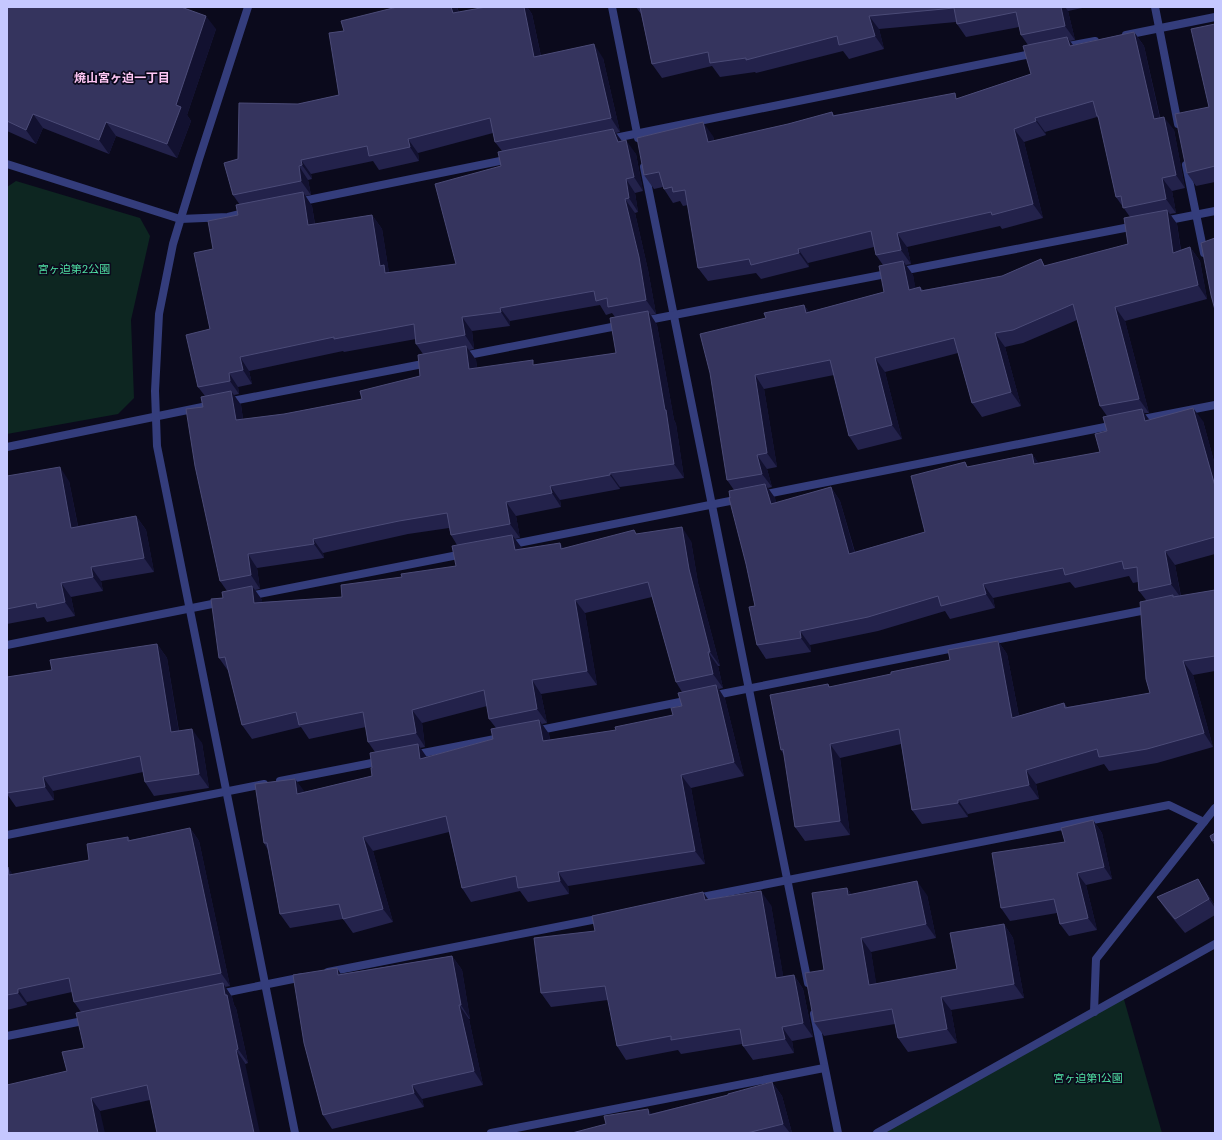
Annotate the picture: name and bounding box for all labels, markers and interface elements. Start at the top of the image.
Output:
district label: 焼山宮ヶ迫一丁目 [74,70,170,86]
park label: 宮ヶ迫第2公園 [38,262,110,276]
park label: 宮ヶ迫第1公園 [1053,1071,1123,1085]

